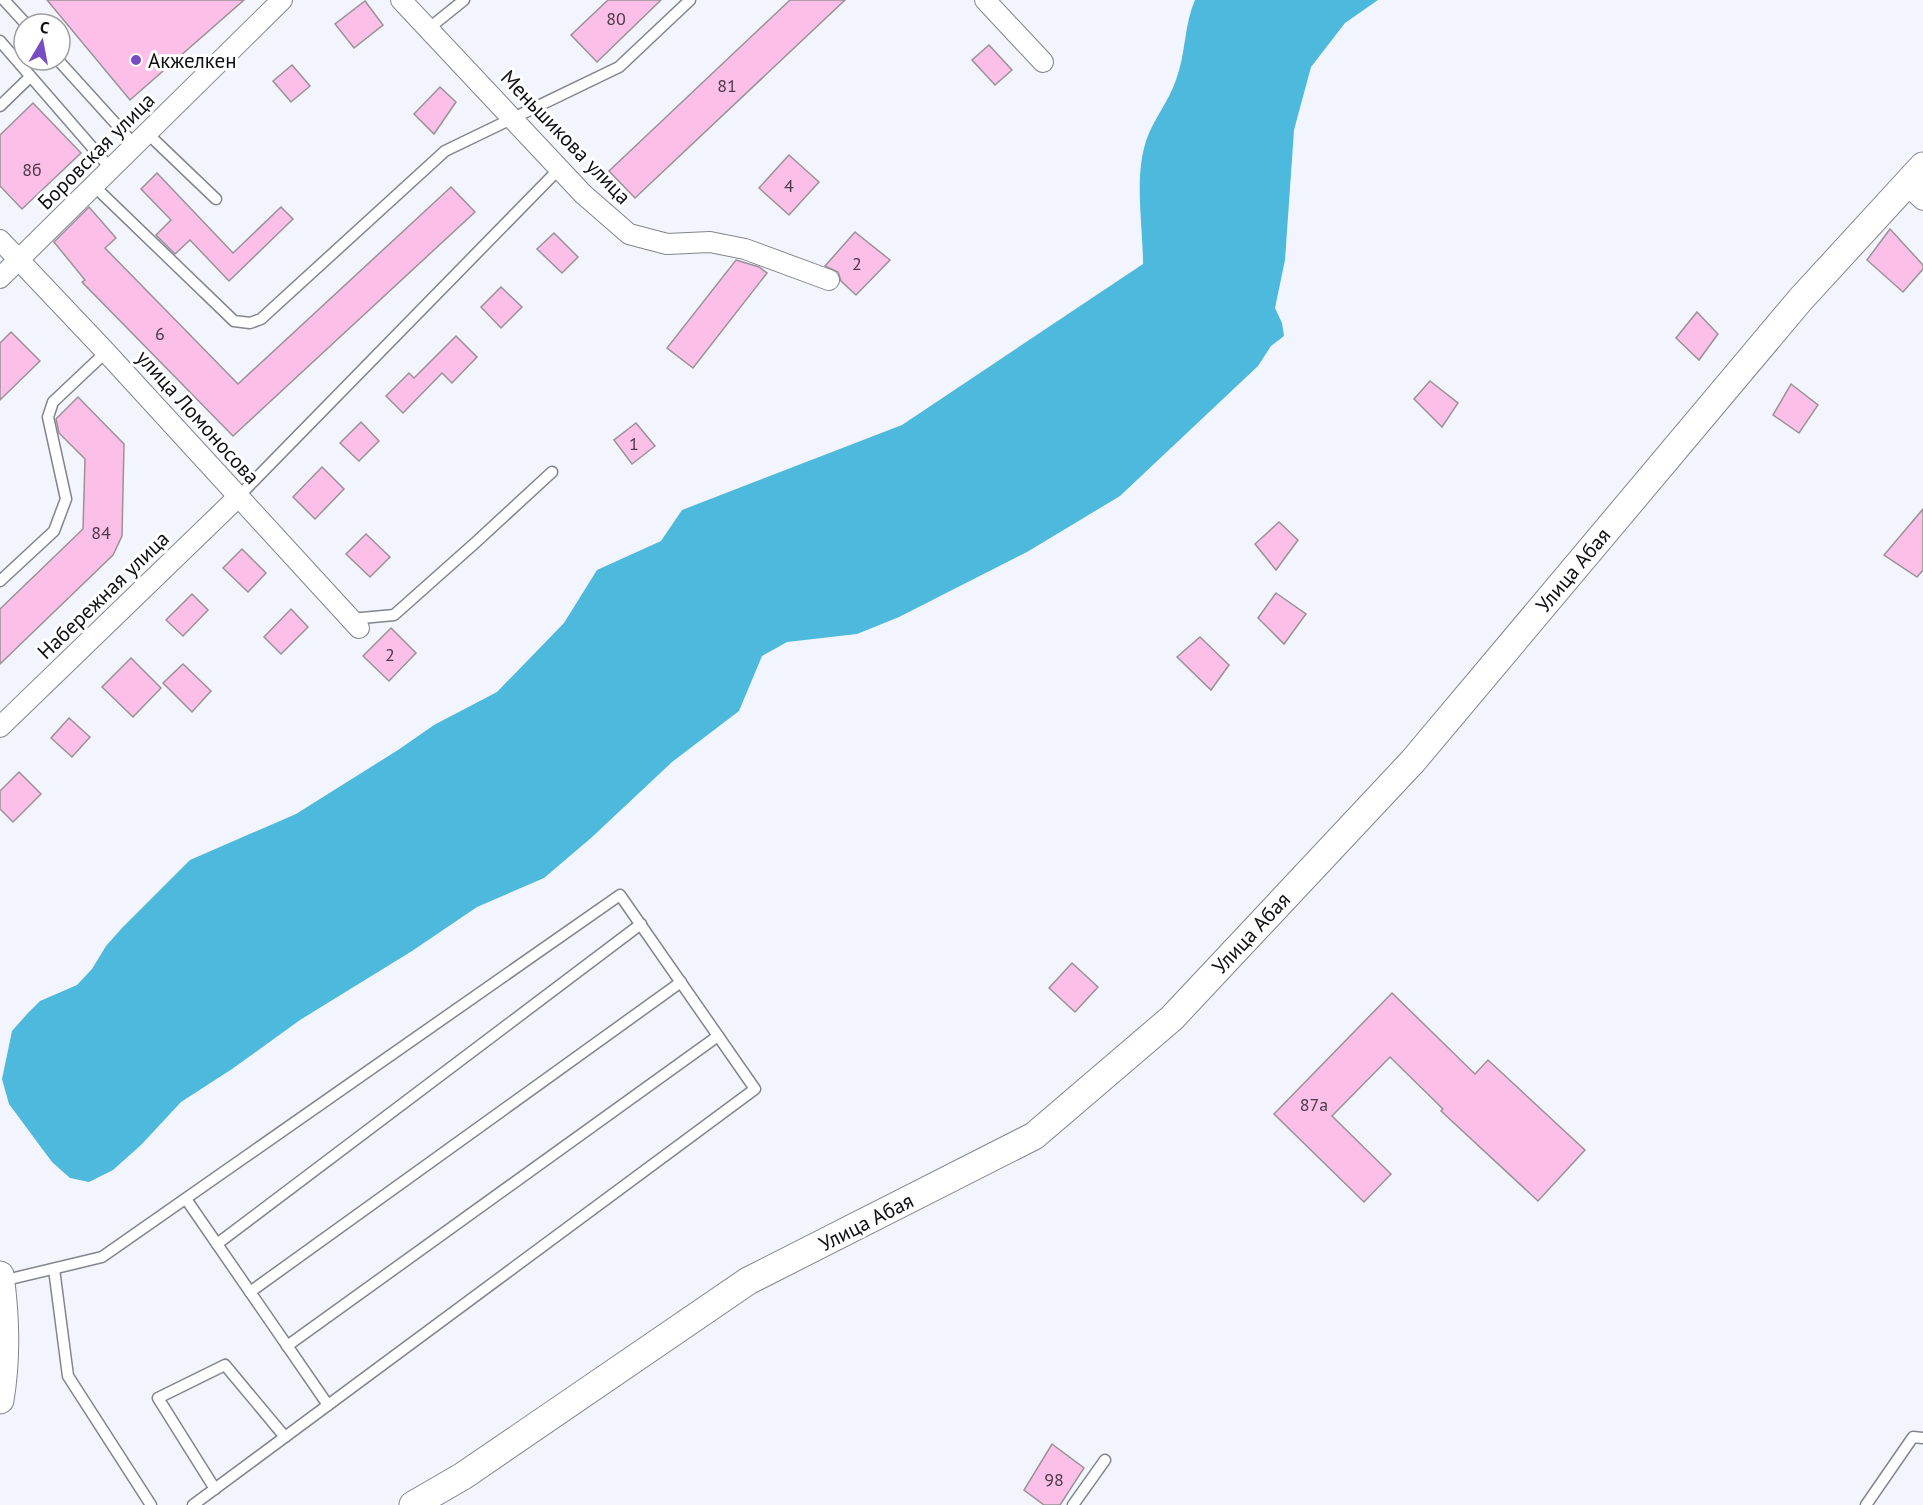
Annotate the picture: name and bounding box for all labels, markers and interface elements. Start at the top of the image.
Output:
house number: 80 [606,7,626,30]
north arrow [12,12,72,72]
text: С [38,17,51,38]
place label: Акжелкен [148,47,237,74]
marker: Акжелкен [129,53,143,67]
street label: Меньшикова улица [495,64,637,210]
house number: 81 [717,74,737,97]
street label: Боровская улица [32,87,160,215]
house number: 8б [22,158,42,181]
house number: 4 [784,174,794,197]
house number: 2 [852,252,862,275]
house number: 6 [155,322,165,345]
street label: улица Ломоносова [131,344,265,490]
house number: 1 [629,432,639,455]
house number: 84 [91,521,111,544]
street label: Улица Абая [1530,522,1616,618]
street label: Набережная улица [31,525,175,665]
house number: 2 [385,643,395,666]
street label: Улица Абая [1206,886,1296,980]
house number: 87а [1300,1093,1328,1116]
street label: Улица Абая [814,1187,918,1257]
house number: 98 [1044,1468,1064,1491]

